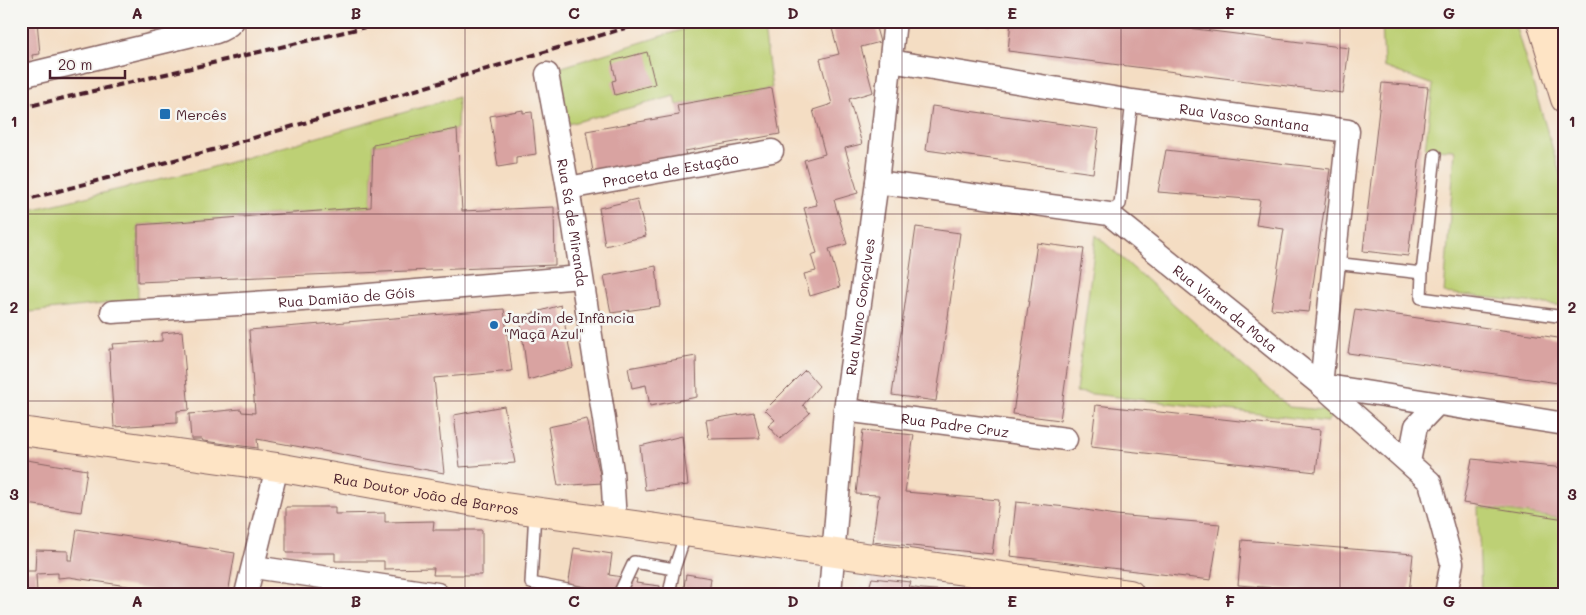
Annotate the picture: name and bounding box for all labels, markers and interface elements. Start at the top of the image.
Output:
text: A [131,2,143,23]
text: B [351,2,361,23]
text: C [568,2,580,23]
text: D [787,2,799,23]
text: E [1007,2,1017,23]
text: F [1225,2,1235,23]
text: G [1443,2,1455,23]
scale bar [50,48,125,80]
text: 20 m [58,54,92,74]
street label: Rua Vasco Santana [1178,98,1311,135]
place label: Mercês [176,105,227,124]
marker: Mercês [158,107,172,121]
text: 1 [10,110,18,131]
text: 1 [1568,110,1576,131]
street label: Praceta de Estação [601,148,740,191]
street label: Rua Sá de Miranda [553,157,593,288]
street label: Rua Nuno Gonçalves [840,237,879,376]
street label: Rua Viana da Mota [1169,260,1282,356]
street label: Rua Damião de Góis [278,282,416,311]
text: 2 [10,296,19,317]
text: 2 [1568,296,1577,317]
place label: Jardim de Infância "Maçã Azul" [504,308,635,343]
marker: Jardim de Infância "Maçã Azul" [488,319,500,331]
street label: Rua Padre Cruz [900,408,1010,441]
street label: Rua Doutor João de Barros [332,468,520,518]
text: 3 [9,483,19,504]
text: 3 [1567,483,1577,504]
text: A [131,590,143,611]
text: B [351,590,361,611]
text: C [568,590,580,611]
text: D [787,590,799,611]
text: E [1007,590,1017,611]
text: F [1225,590,1235,611]
text: G [1443,590,1455,611]

